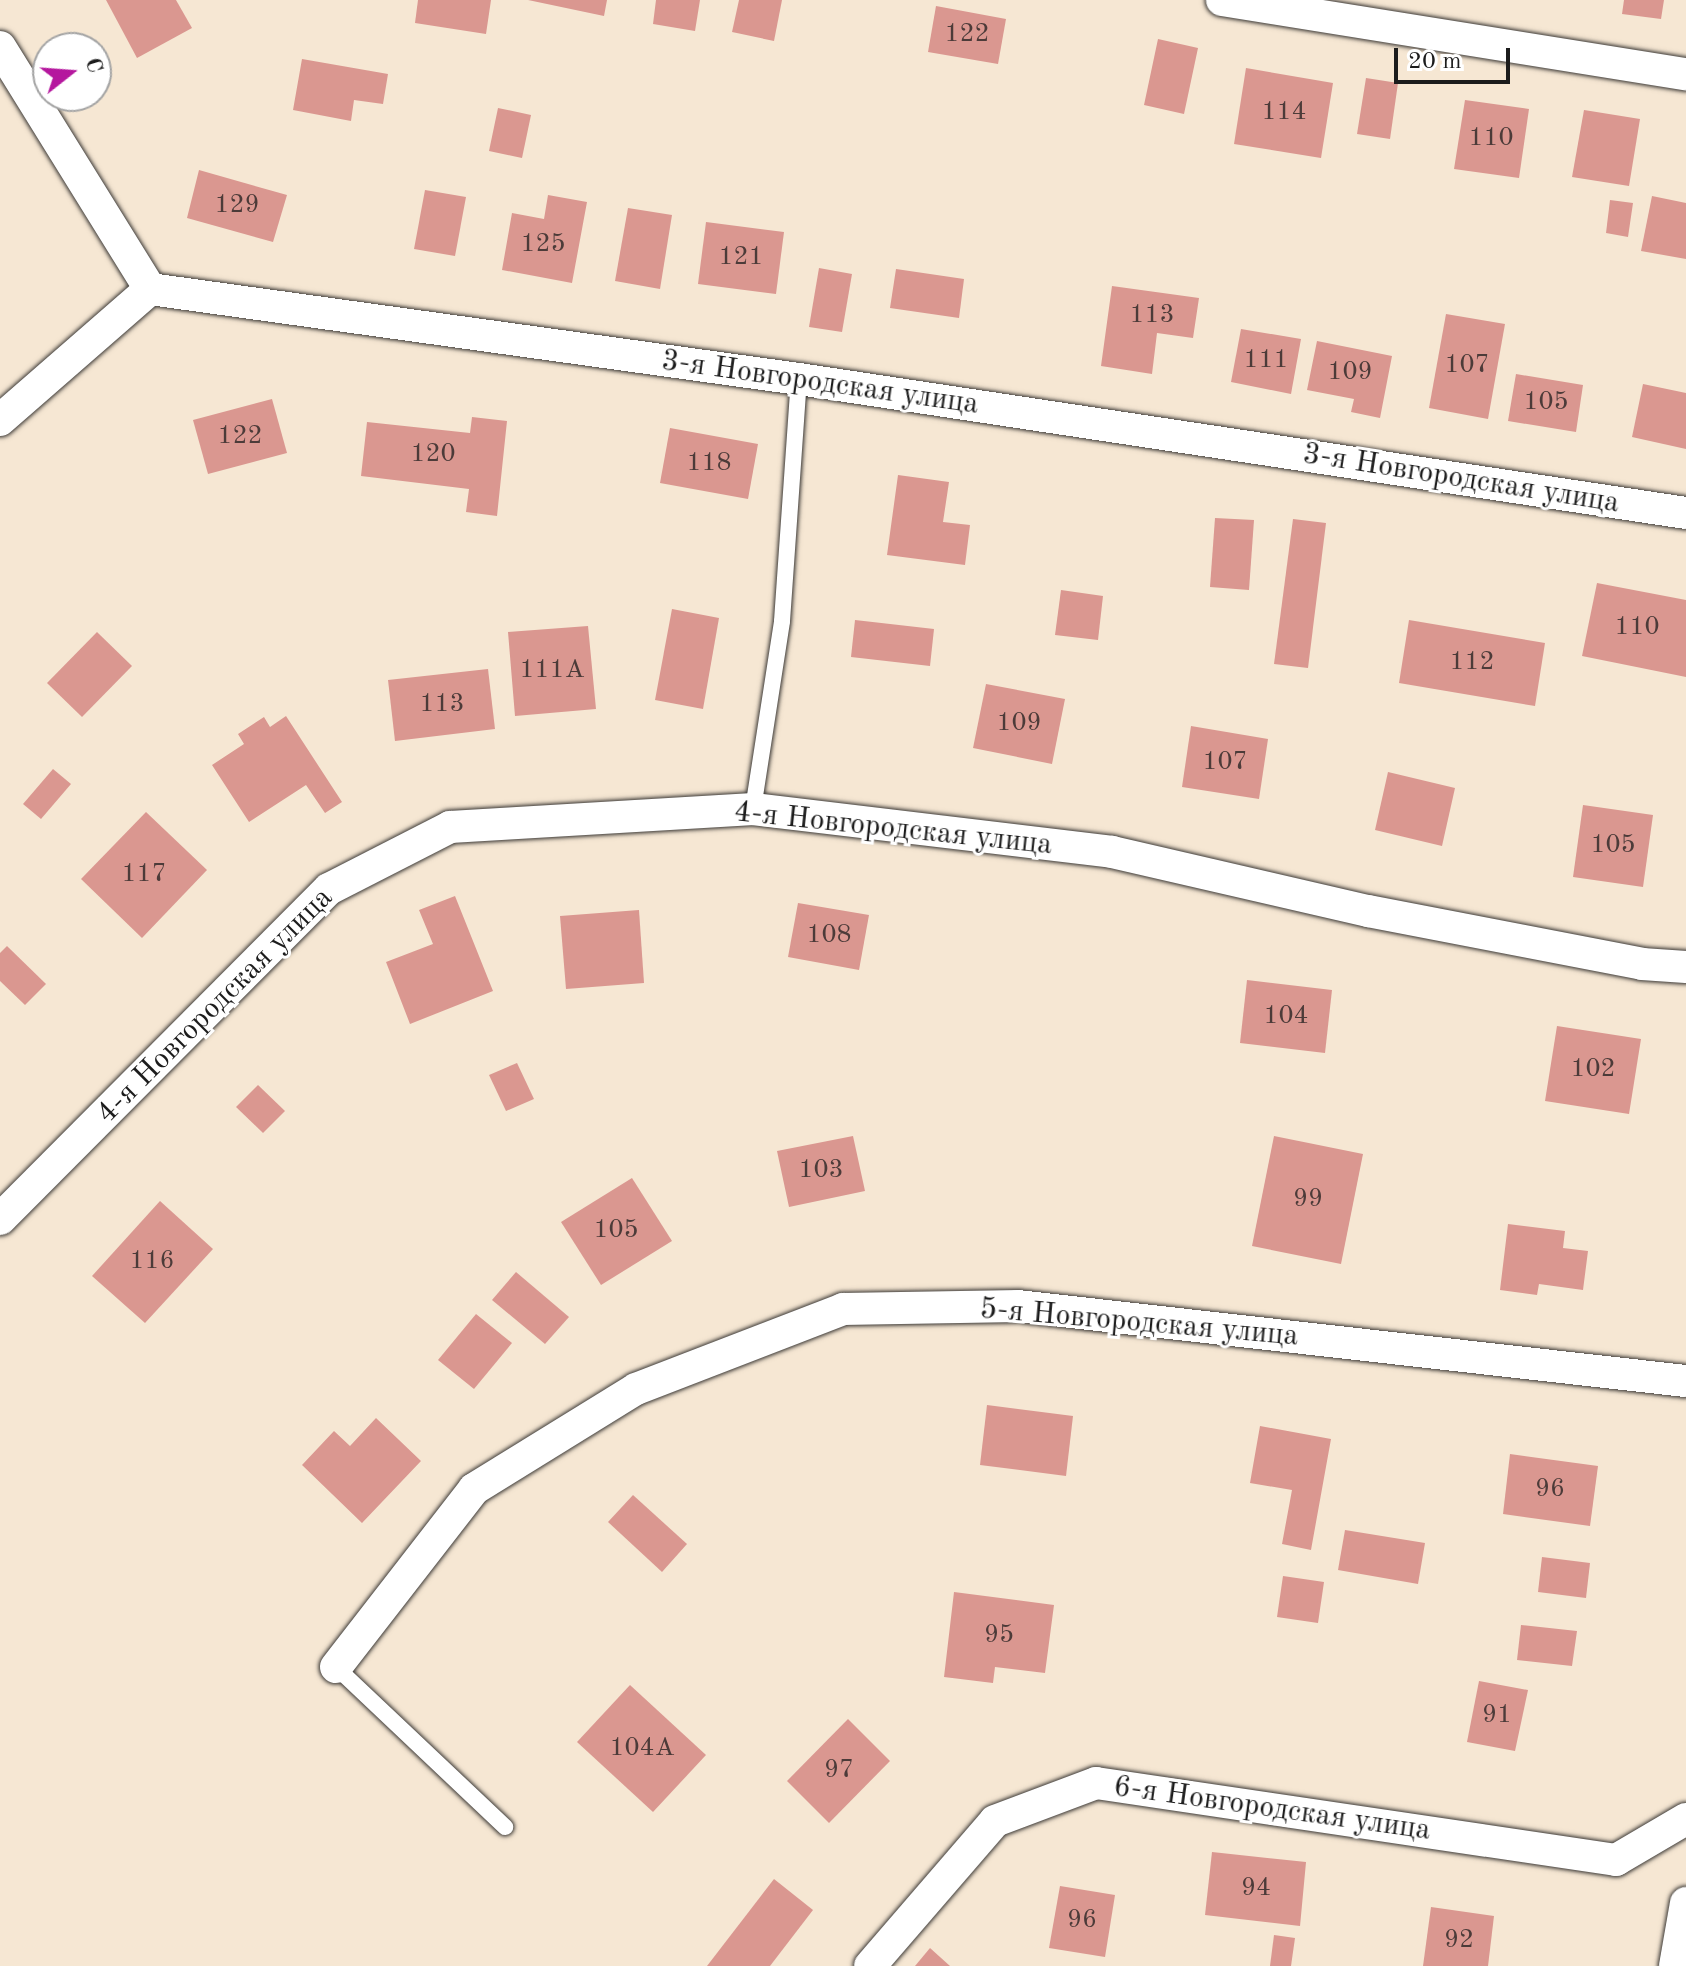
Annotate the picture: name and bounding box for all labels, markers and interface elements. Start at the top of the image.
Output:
house number: 122 [944,19,990,51]
north arrow [32,32,112,112]
scale bar [1398,32,1514,82]
text: 20 m [1408,50,1462,74]
text: С [80,55,106,76]
house number: 114 [1261,97,1307,129]
house number: 110 [1468,123,1514,155]
house number: 129 [214,190,260,222]
house number: 125 [520,229,566,261]
house number: 121 [718,242,764,274]
house number: 113 [1129,300,1175,332]
street label: 3-я Новгородская улица [659,343,981,423]
house number: 111 [1243,345,1289,377]
house number: 107 [1444,350,1490,382]
house number: 109 [1327,357,1373,389]
house number: 105 [1523,387,1569,419]
house number: 122 [217,421,263,453]
street label: 3-я Новгородская улица [1300,436,1622,522]
house number: 120 [410,439,456,471]
house number: 118 [686,448,732,480]
house number: 110 [1614,612,1660,644]
house number: 112 [1449,647,1495,679]
house number: 111А [519,655,585,687]
house number: 113 [419,689,465,721]
house number: 109 [996,708,1042,740]
house number: 107 [1202,747,1248,779]
street label: 4-я Новгородская улица [732,794,1054,864]
house number: 105 [1590,830,1636,862]
house number: 117 [121,859,167,891]
street label: 4-я Новгородская улица [89,880,341,1132]
house number: 108 [806,920,852,952]
house number: 104 [1263,1001,1309,1033]
house number: 102 [1570,1054,1616,1086]
house number: 103 [798,1155,844,1187]
house number: 99 [1293,1184,1323,1216]
house number: 105 [593,1215,639,1247]
house number: 116 [129,1246,175,1278]
street label: 5-я Новгородская улица [978,1291,1300,1355]
house number: 96 [1535,1474,1565,1506]
house number: 95 [984,1620,1014,1652]
house number: 91 [1482,1700,1512,1732]
house number: 104А [609,1733,675,1765]
house number: 97 [824,1755,854,1787]
street label: 6-я Новгородская улица [1111,1769,1433,1849]
house number: 94 [1241,1873,1271,1905]
house number: 96 [1067,1905,1097,1937]
house number: 92 [1444,1925,1474,1957]

